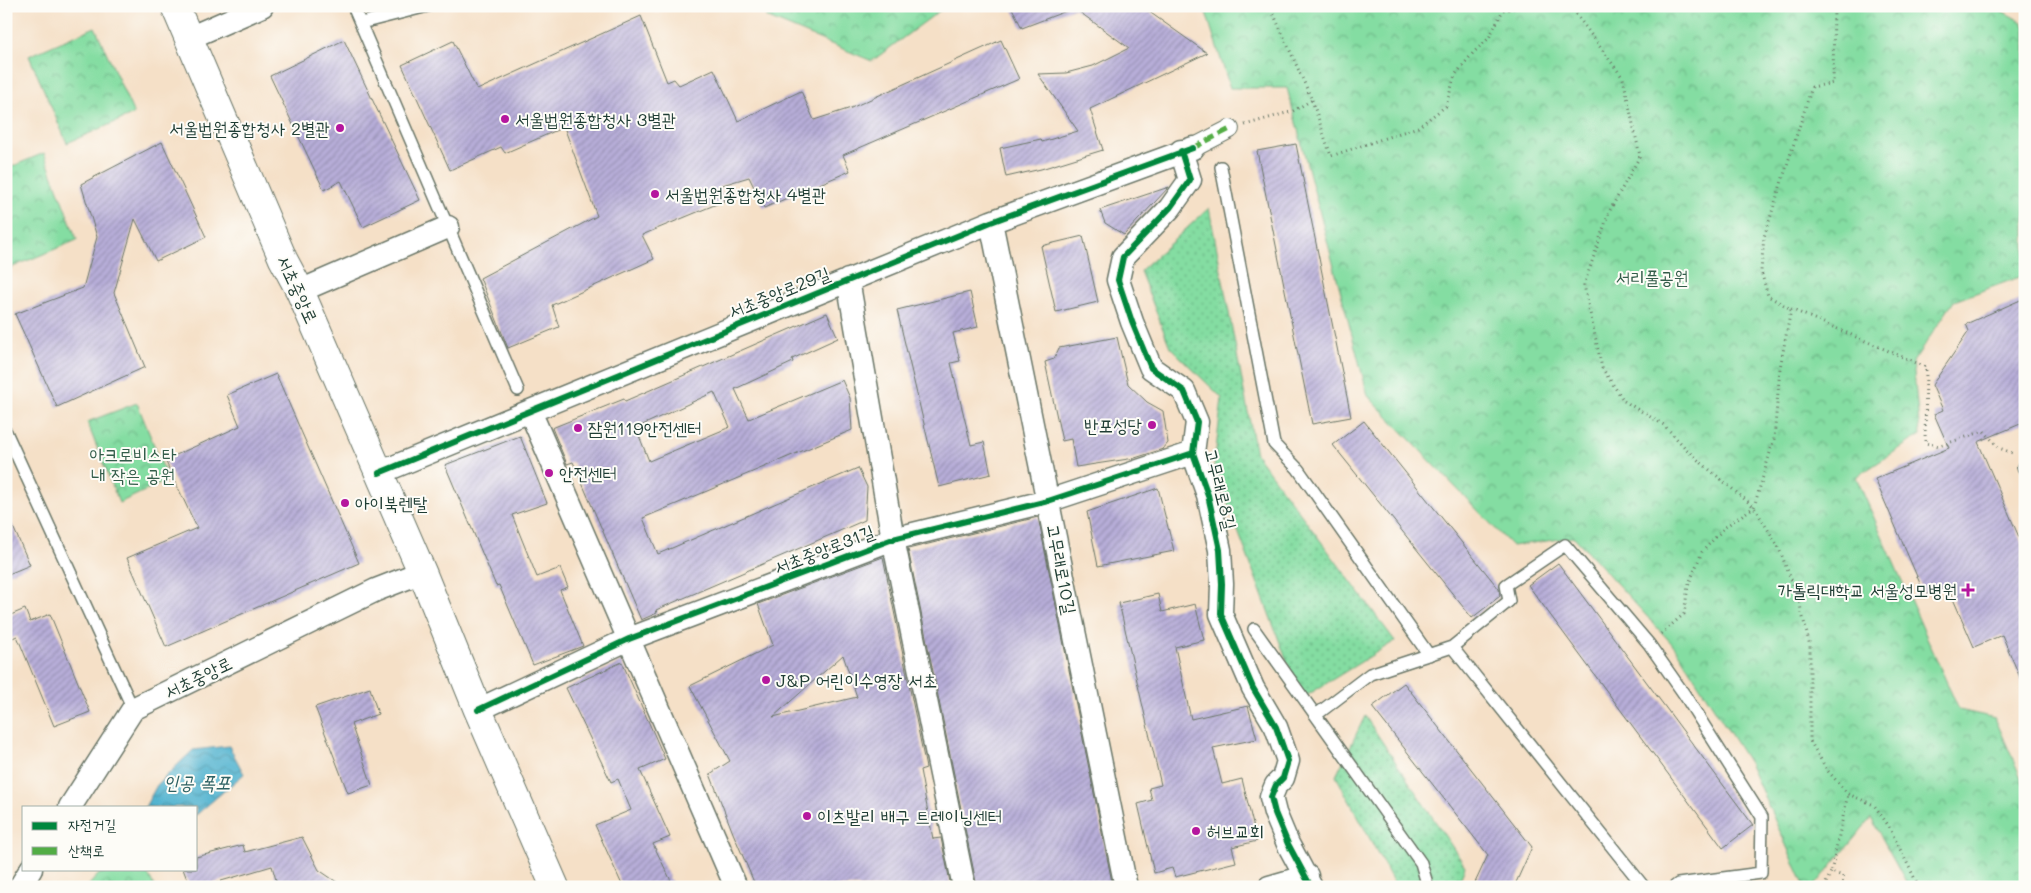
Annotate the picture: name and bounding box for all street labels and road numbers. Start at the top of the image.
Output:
street label: 서초중앙로 [272,251,324,327]
street label: 서초중앙로29길 [725,261,834,323]
street label: 고무래로8길 [1199,446,1243,533]
street label: 서초중앙로31길 [770,519,878,579]
street label: 고무래로10길 [1041,522,1083,617]
street label: 서초중앙로 [160,650,236,704]

